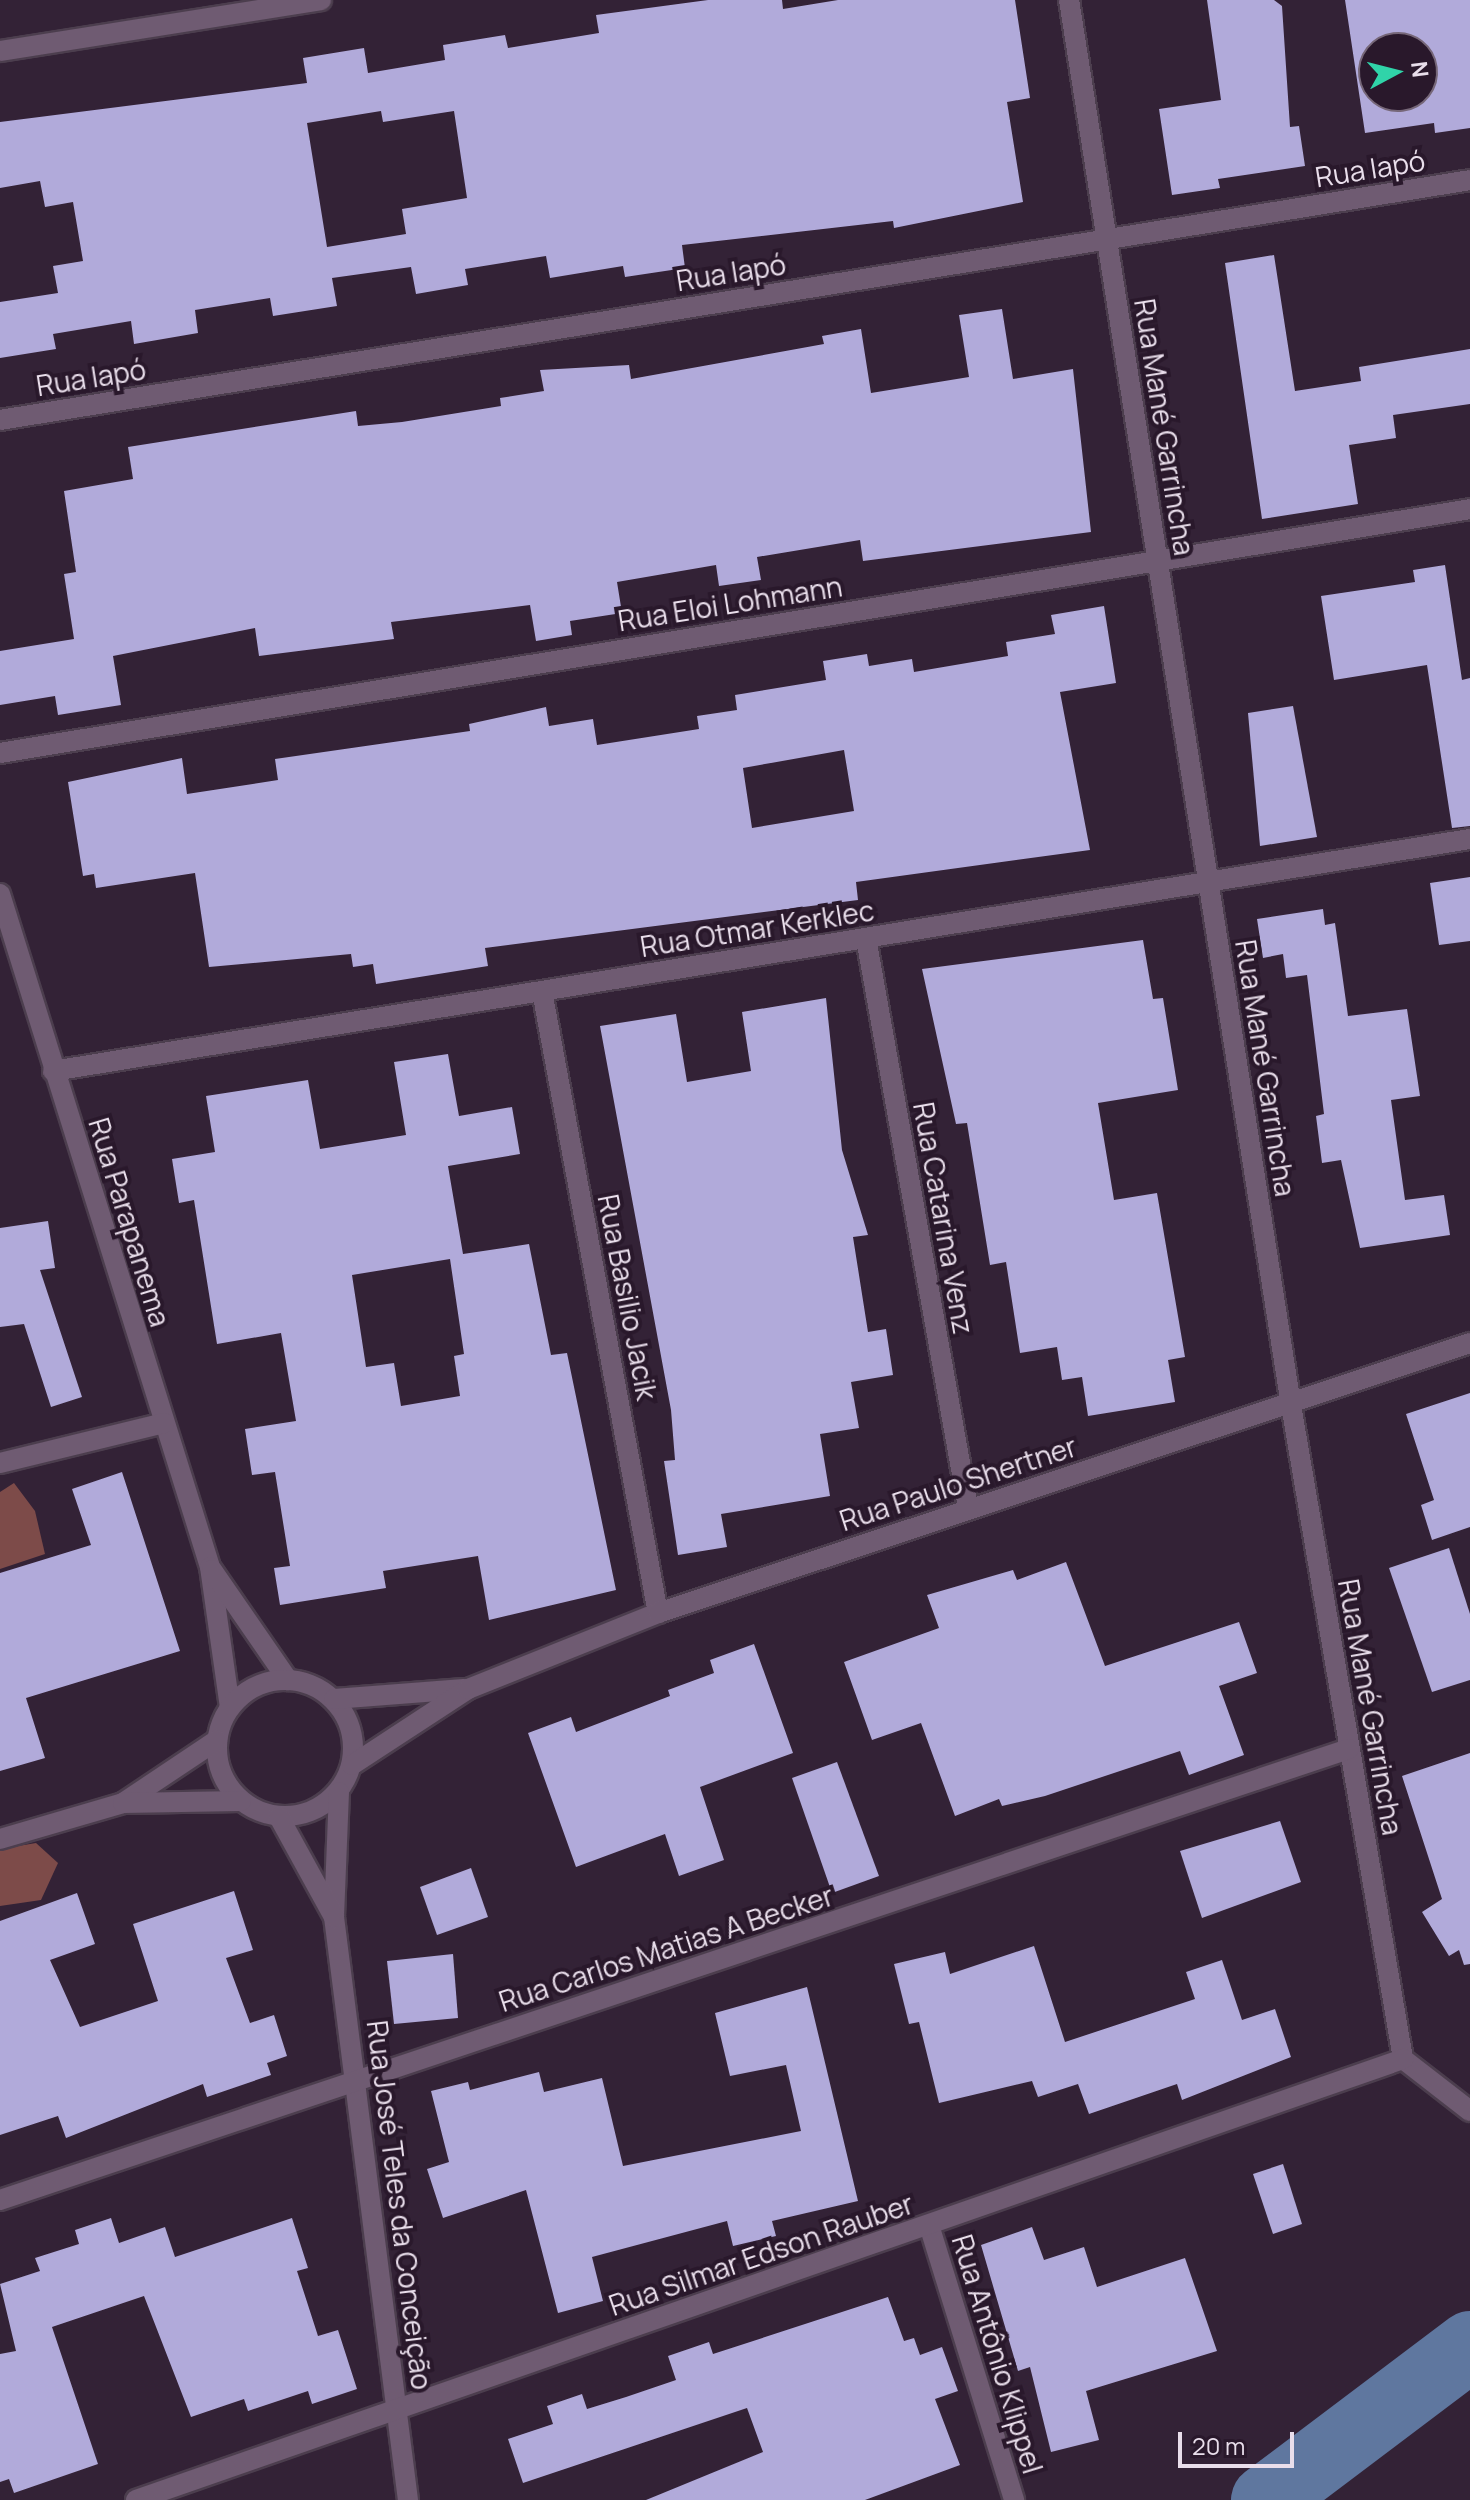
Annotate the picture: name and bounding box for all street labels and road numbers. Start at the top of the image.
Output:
street label: Rua Iapó [1313,143,1427,193]
street label: Rua Iapó [674,247,788,297]
street label: Rua Mané Garrincha [1128,296,1202,558]
street label: Rua Iapó [34,352,148,402]
street label: Rua Eloi Lohmann [615,569,845,637]
street label: Rua Otmar Kerklec [638,893,876,963]
street label: Rua Mané Garrincha [1229,937,1303,1199]
street label: Rua Catarina Venz [907,1099,981,1337]
street label: Rua Parapanema [82,1114,178,1330]
street label: Rua Basilio Jacik [592,1191,664,1403]
street label: Rua Paulo Shertner [835,1429,1081,1537]
street label: Rua Mané Garrincha [1332,1576,1410,1838]
street label: Rua Carlos Matias A Becker [495,1878,837,2018]
street label: Rua José Teles da Conceição [361,2018,439,2392]
street label: Rua Silmar Edson Rauber [604,2186,918,2322]
street label: Rua Antônio Klippel [946,2230,1050,2478]

